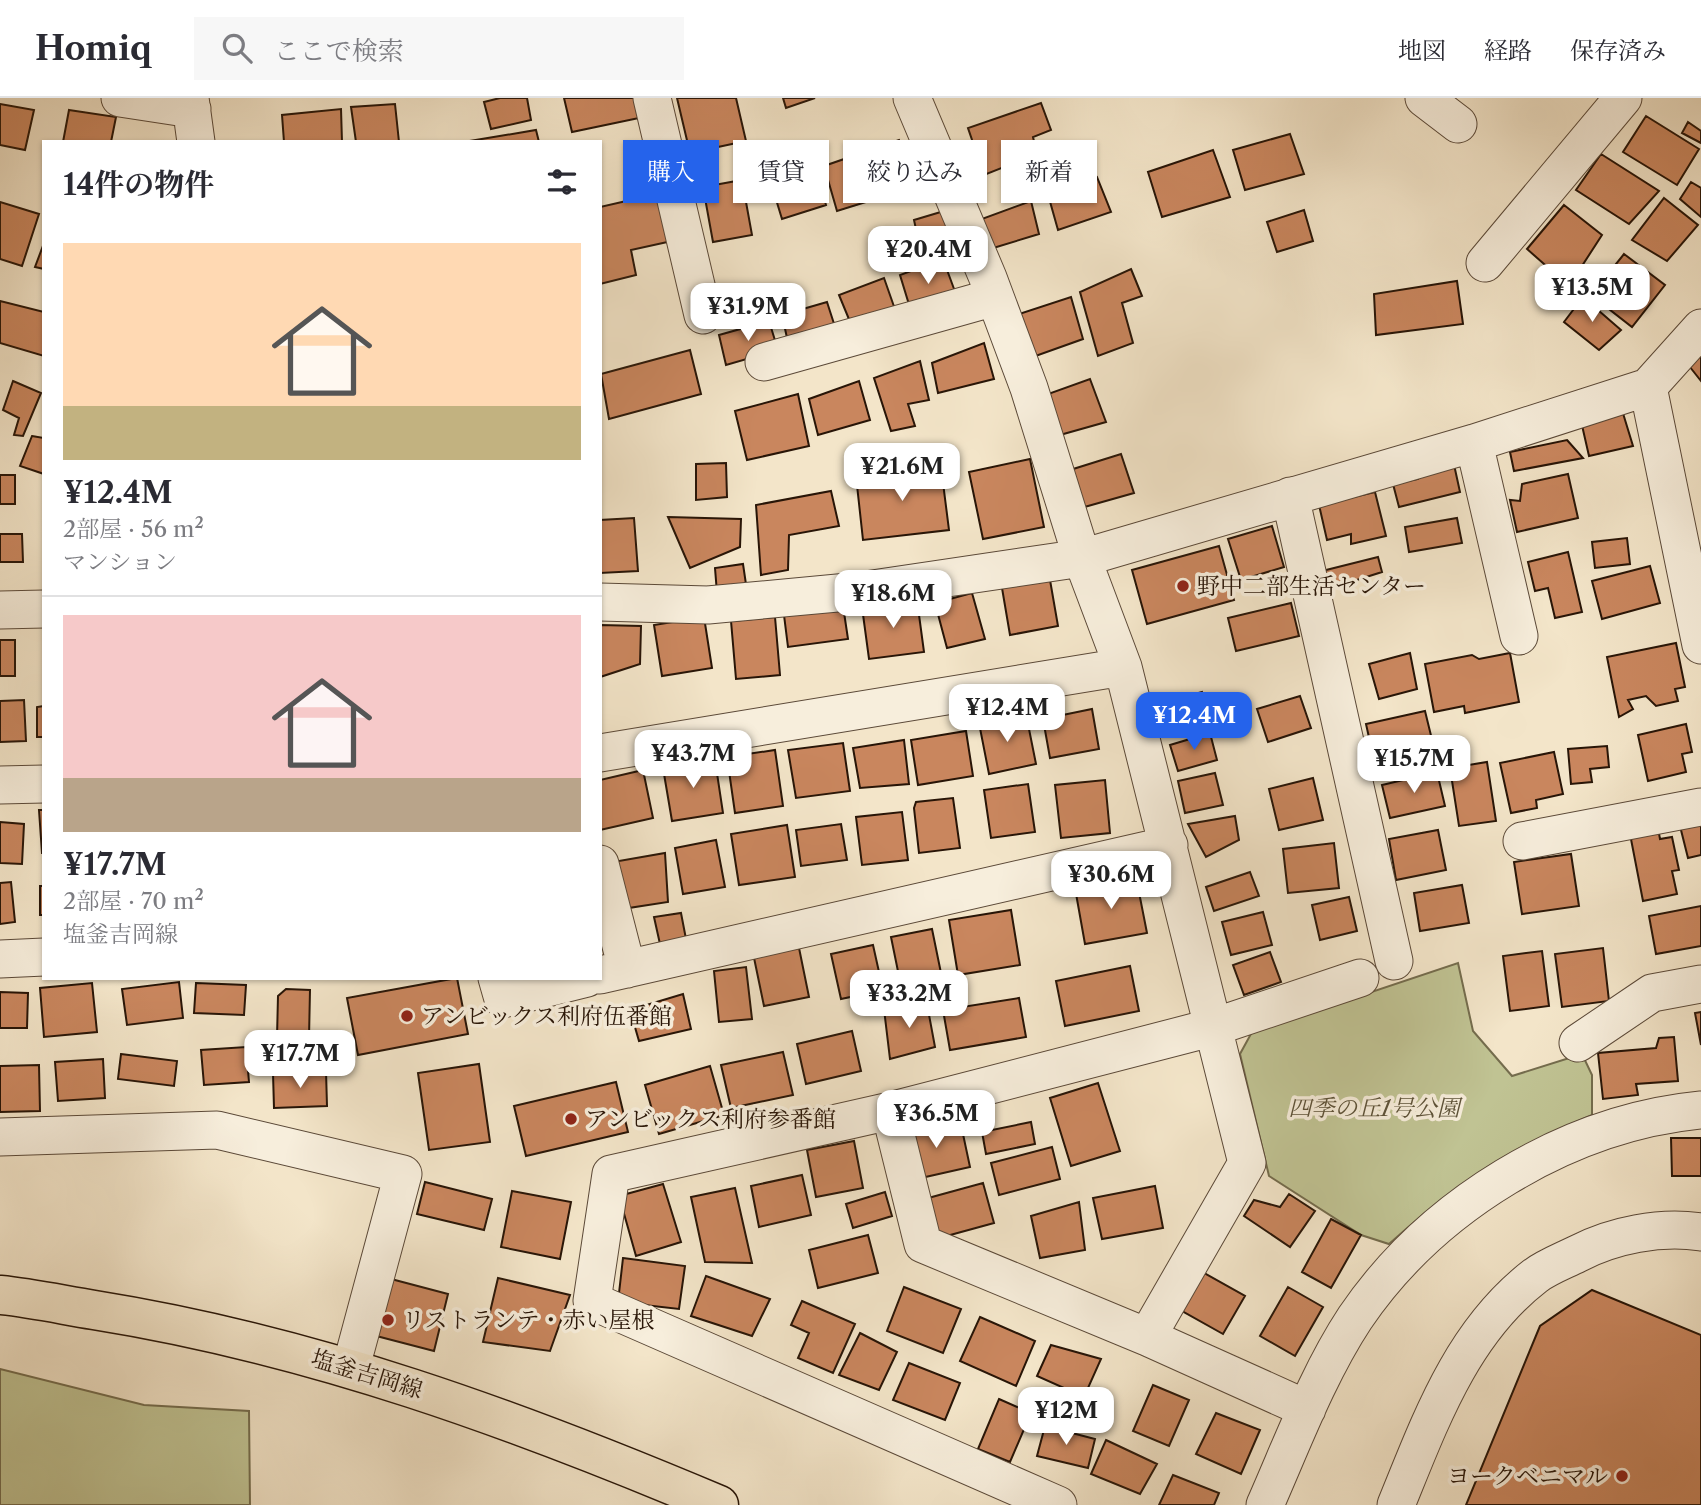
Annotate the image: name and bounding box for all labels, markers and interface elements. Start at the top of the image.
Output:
search box [194,17,684,80]
text: Homiq [35,28,152,69]
icon: search [218,29,256,67]
text: ここで検索 [274,35,404,67]
text: 地図 [1398,36,1446,65]
text: 経路 [1484,36,1532,65]
text: 保存済み [1570,36,1666,65]
chip: 購入 [623,140,719,203]
chip: 賃貸 [733,140,829,203]
chip: 絞り込み [843,140,987,203]
chip: 新着 [1001,140,1097,203]
icon: filters [543,163,581,201]
text: 14件の物件 [63,166,214,203]
pin: ¥20.4M [871,226,985,286]
text: ¥20.4M [884,235,972,263]
pin: ¥13.5M [1535,264,1649,324]
text: ¥13.5M [1551,273,1633,301]
pin: ¥31.9M [691,284,805,343]
icon: home [259,288,385,414]
text: ¥31.9M [706,292,790,320]
pin: ¥21.6M [845,444,959,503]
text: ¥21.6M [860,452,944,480]
text: ¥12.4M [63,474,173,511]
text: 2部屋 · 56 m² [63,515,204,543]
text: マンション [63,548,177,576]
pin: ¥18.6M [836,570,950,630]
place label: 野中二部生活センター [1197,572,1426,600]
marker: 野中二部生活センター [1175,578,1191,594]
text: ¥18.6M [851,579,935,607]
icon: home [259,660,385,786]
pin: ¥12.4M [950,684,1064,744]
pin: ¥12.4M [1137,692,1251,752]
text: ¥12.4M [965,693,1049,721]
text: ¥12.4M [1152,701,1236,729]
pin: ¥43.7M [636,730,750,790]
pin: ¥15.7M [1357,736,1471,795]
text: ¥43.7M [651,739,735,767]
text: ¥15.7M [1373,744,1455,772]
text: ¥17.7M [63,846,167,883]
pin: ¥30.6M [1054,852,1168,911]
text: ¥30.6M [1067,860,1155,888]
text: 2部屋 · 70 m² [63,887,204,915]
text: 塩釜吉岡線 [63,920,178,948]
pin: ¥33.2M [852,970,966,1030]
text: ¥33.2M [866,979,952,1007]
place label: アンビックス利府伍番館 [421,1002,672,1030]
marker: アンビックス利府伍番館 [399,1008,415,1024]
pin: ¥17.7M [243,1030,357,1090]
text: ¥17.7M [260,1039,340,1067]
pin: ¥36.5M [879,1090,993,1150]
park label: 四季の丘1号公園 [1288,1094,1464,1122]
text: ¥36.5M [893,1099,979,1127]
place label: アンビックス利府参番館 [585,1105,836,1133]
marker: アンビックス利府参番館 [563,1111,579,1127]
place label: リストランテ・赤い屋根 [402,1306,655,1334]
marker: リストランテ・赤い屋根 [380,1312,396,1328]
street label: 塩釜吉岡線 [308,1344,426,1404]
pin: ¥12M [1025,1388,1107,1447]
text: ¥12M [1034,1396,1098,1424]
place label: ヨークベニマル [1447,1462,1608,1490]
marker: ヨークベニマル [1614,1468,1630,1484]

